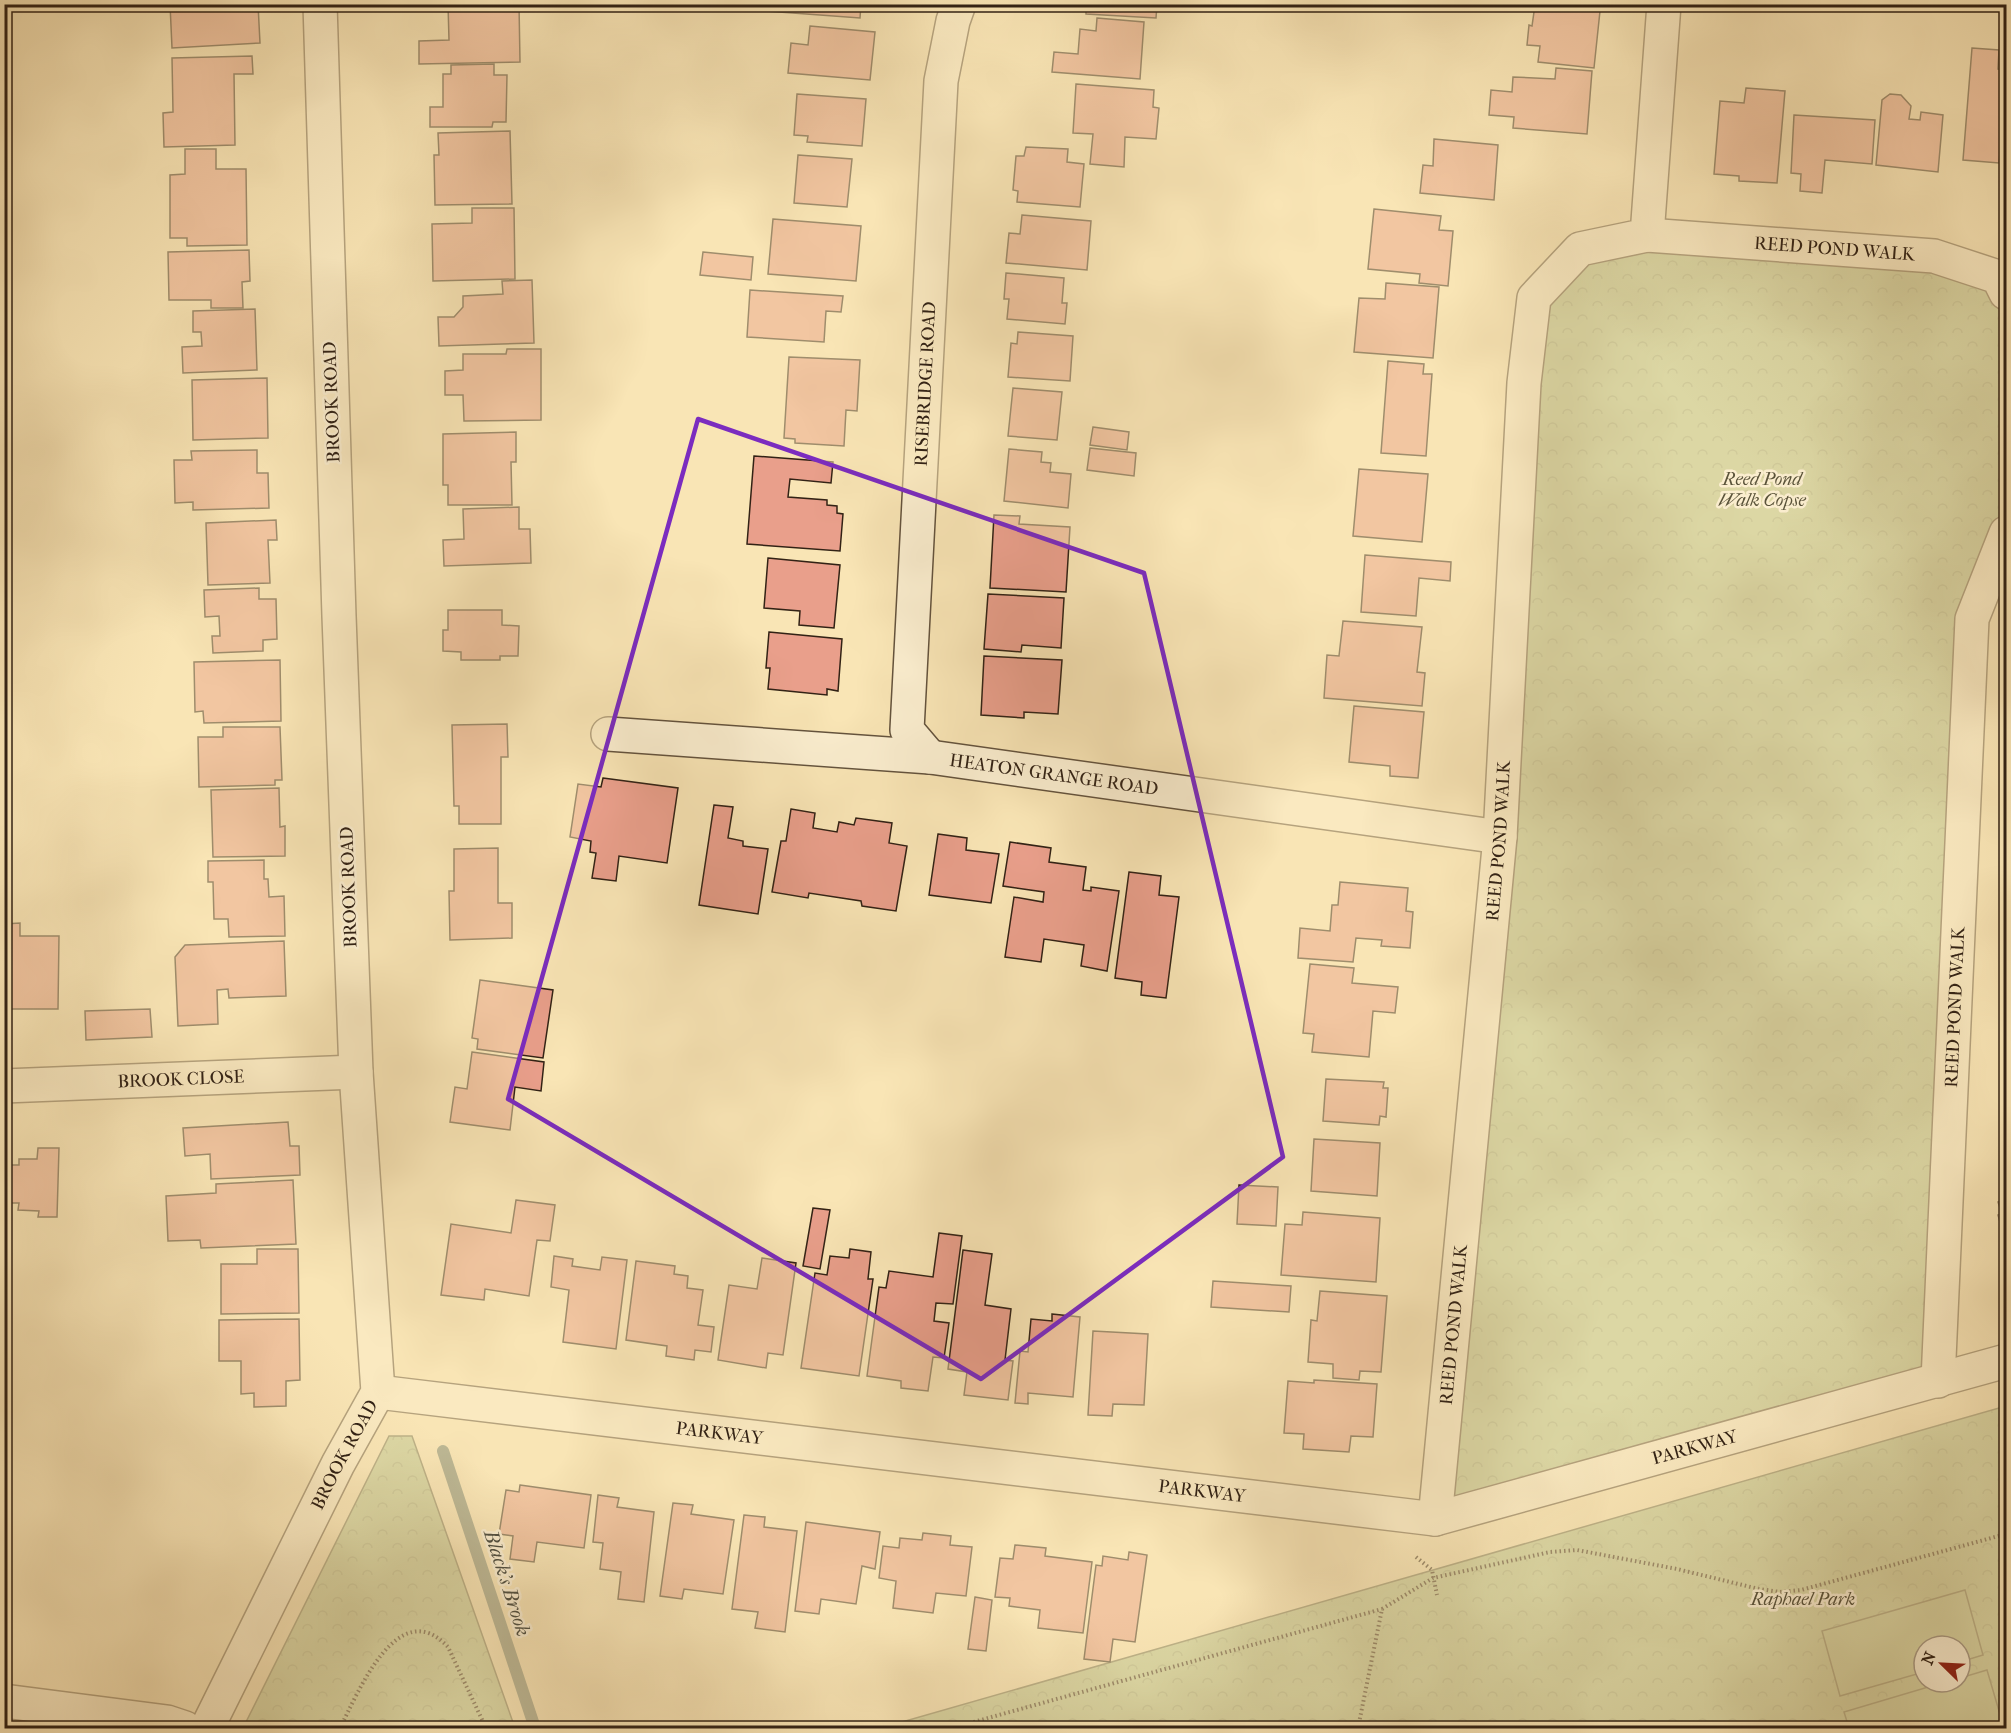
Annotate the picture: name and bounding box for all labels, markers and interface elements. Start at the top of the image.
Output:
street label: REED POND WALK [1753,232,1916,265]
street label: RISEBRIDGE ROAD [910,301,940,467]
street label: BROOK ROAD [319,341,345,463]
park label: Reed Pond Walk Copse [1718,469,1806,511]
street label: HEATON GRANGE ROAD [948,749,1160,799]
street label: REED POND WALK [1482,759,1515,922]
street label: BROOK ROAD [336,826,362,948]
street label: REED POND WALK [1941,926,1969,1088]
street label: BROOK CLOSE [117,1066,245,1092]
street label: REED POND WALK [1435,1243,1472,1406]
street label: BROOK ROAD [307,1396,382,1513]
street label: PARKWAY [675,1417,765,1449]
street label: PARKWAY [1650,1425,1740,1469]
street label: PARKWAY [1157,1475,1248,1507]
water label: Black's Brook [479,1526,535,1639]
park label: Raphael Park [1750,1589,1855,1610]
north arrow [1912,1634,1972,1694]
text: N [1918,1648,1940,1668]

